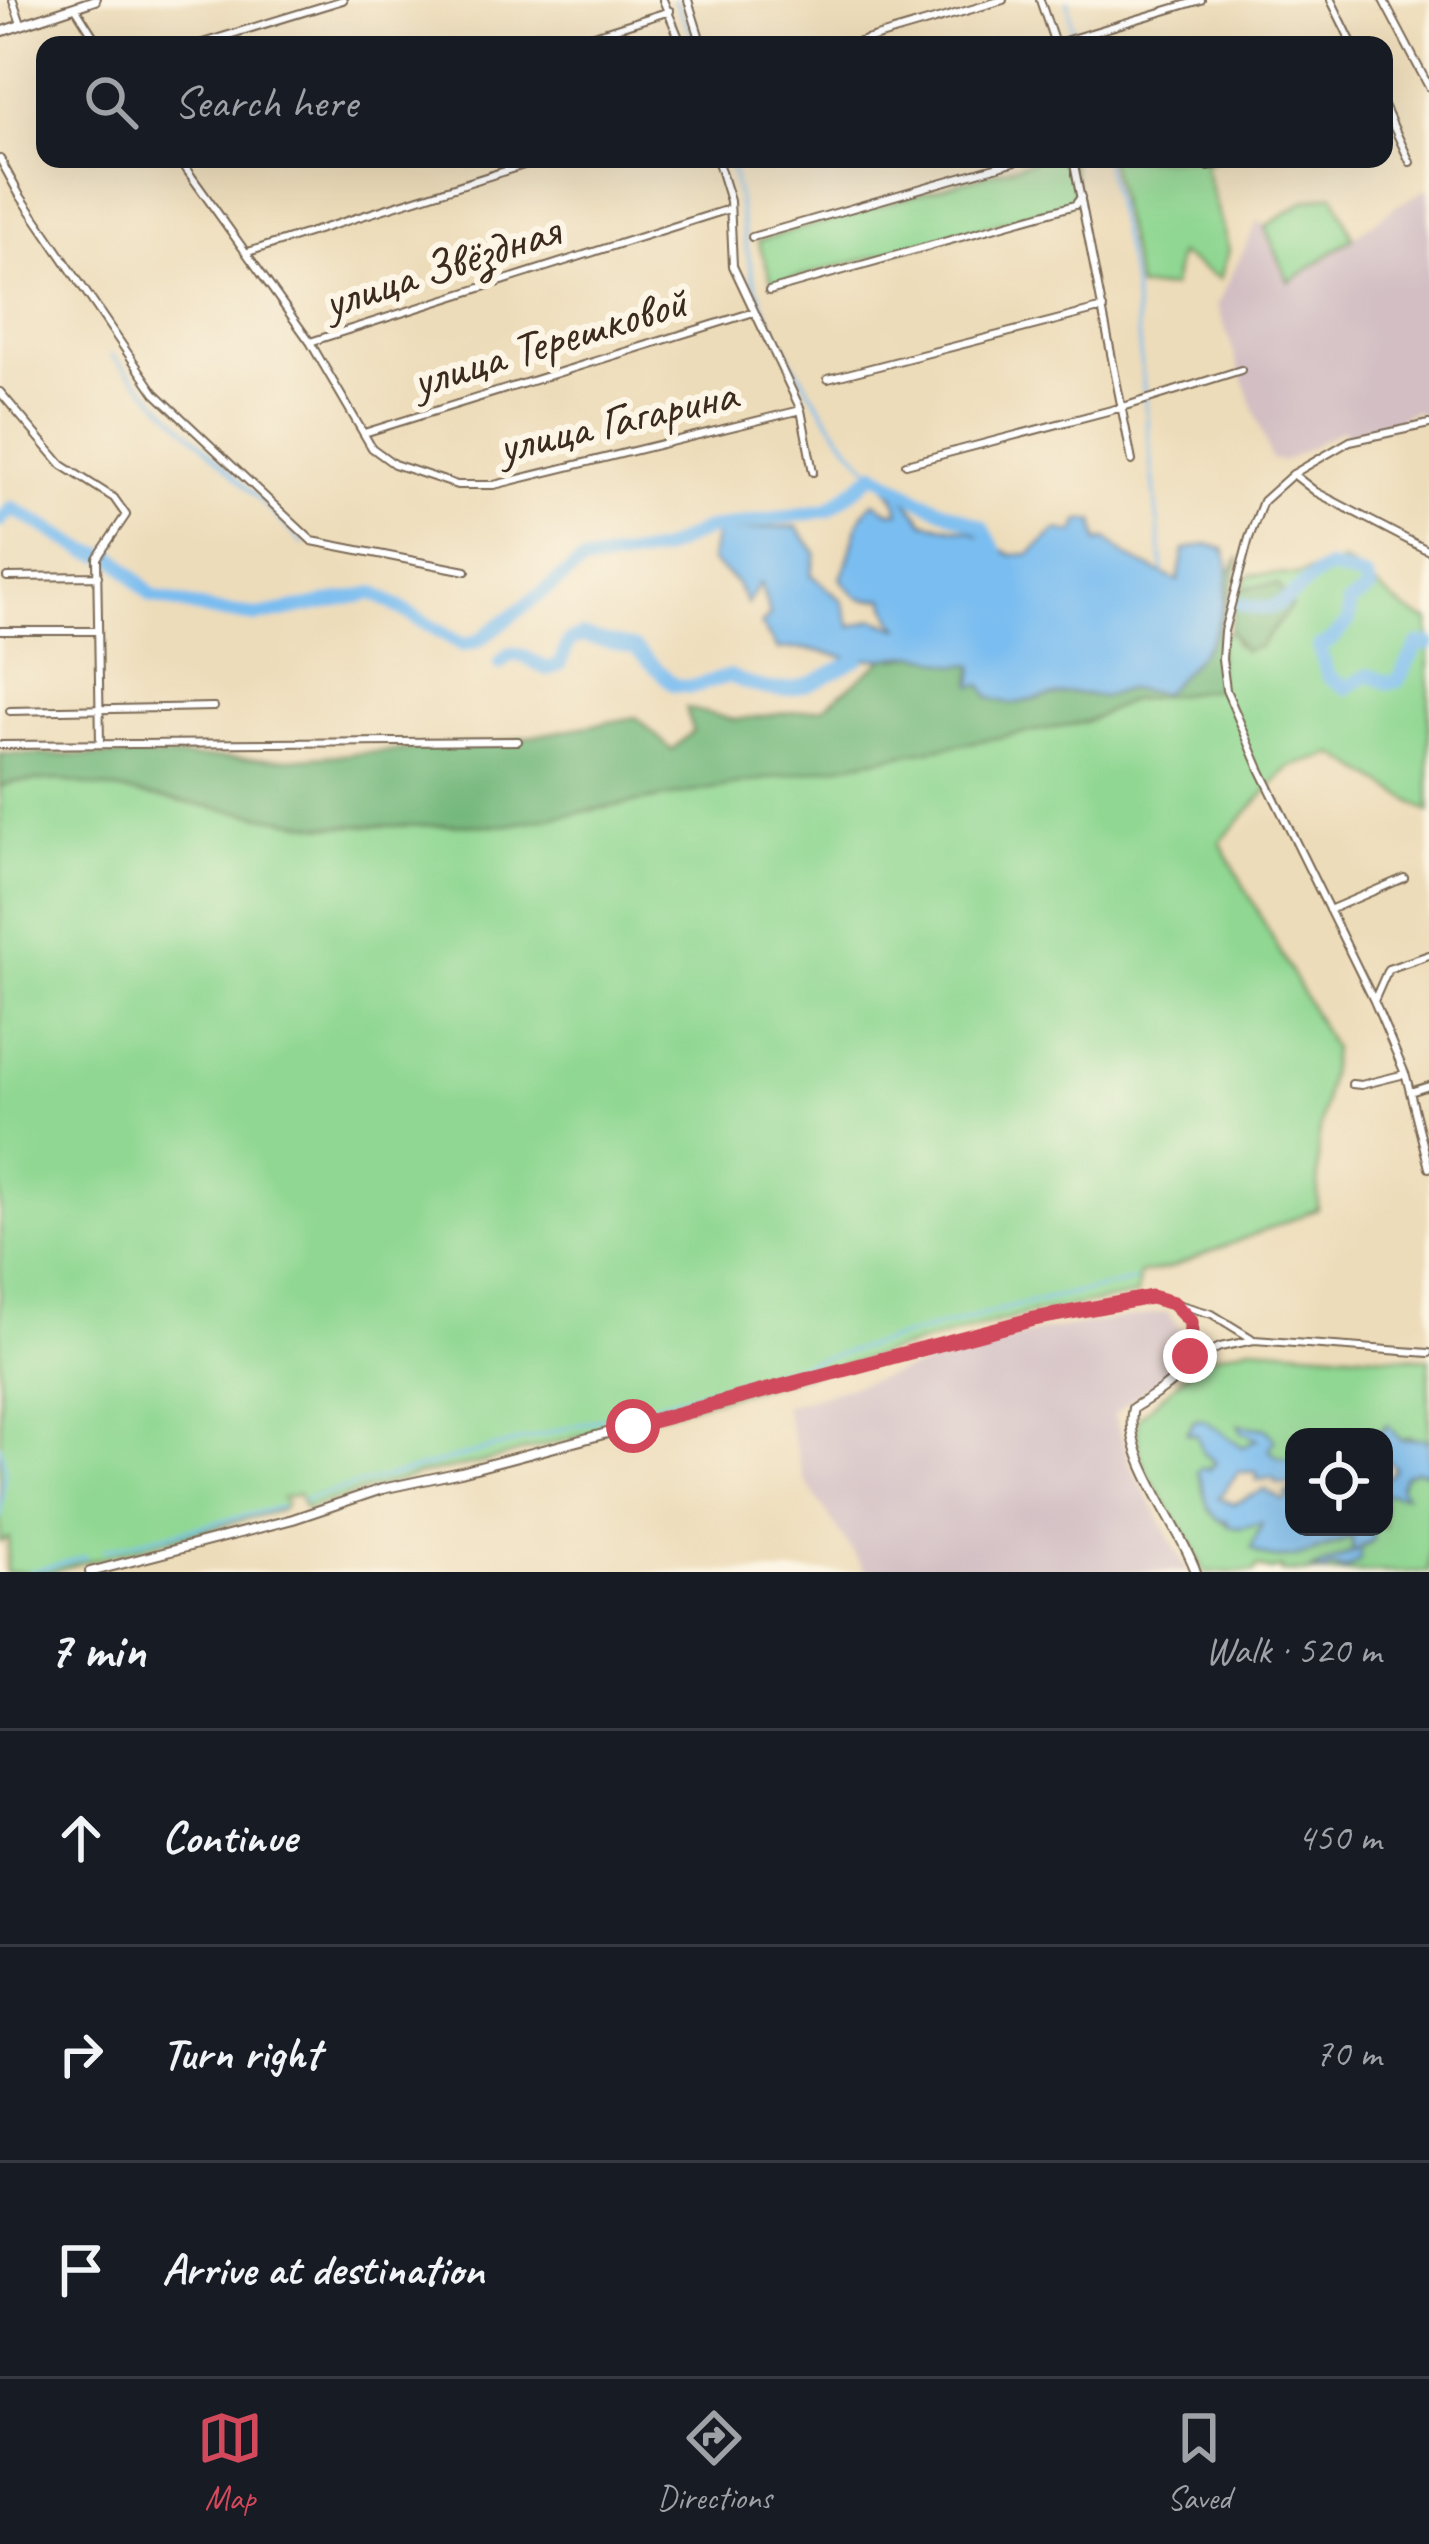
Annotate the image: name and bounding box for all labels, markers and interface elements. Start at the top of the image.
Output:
search box [36,36,1393,168]
icon: search [78,69,144,135]
text: Search here [174,74,357,131]
street label: улица Звёздная [313,199,569,333]
street label: улица Терешковой [402,270,696,412]
street label: улица Гагарина [489,363,745,477]
route end [1163,1329,1217,1383]
route start [606,1399,660,1453]
map controls [1285,1428,1393,1536]
button: locate [1285,1428,1393,1536]
text: 7 min [48,1618,146,1682]
text: Walk · 520 m [1205,1626,1381,1675]
icon: ahead [48,1805,114,1871]
text: Continue [162,1809,296,1866]
text: 450 m [1297,1813,1381,1862]
icon: right [48,2021,114,2087]
text: Turn right [162,2025,320,2082]
text: 70 m [1315,2029,1381,2078]
icon: arrive [48,2237,114,2303]
text: Arrive at destination [162,2241,484,2298]
tab: Map [197,2405,263,2519]
tab: Directions [657,2405,772,2519]
tab: Saved [1166,2405,1232,2519]

